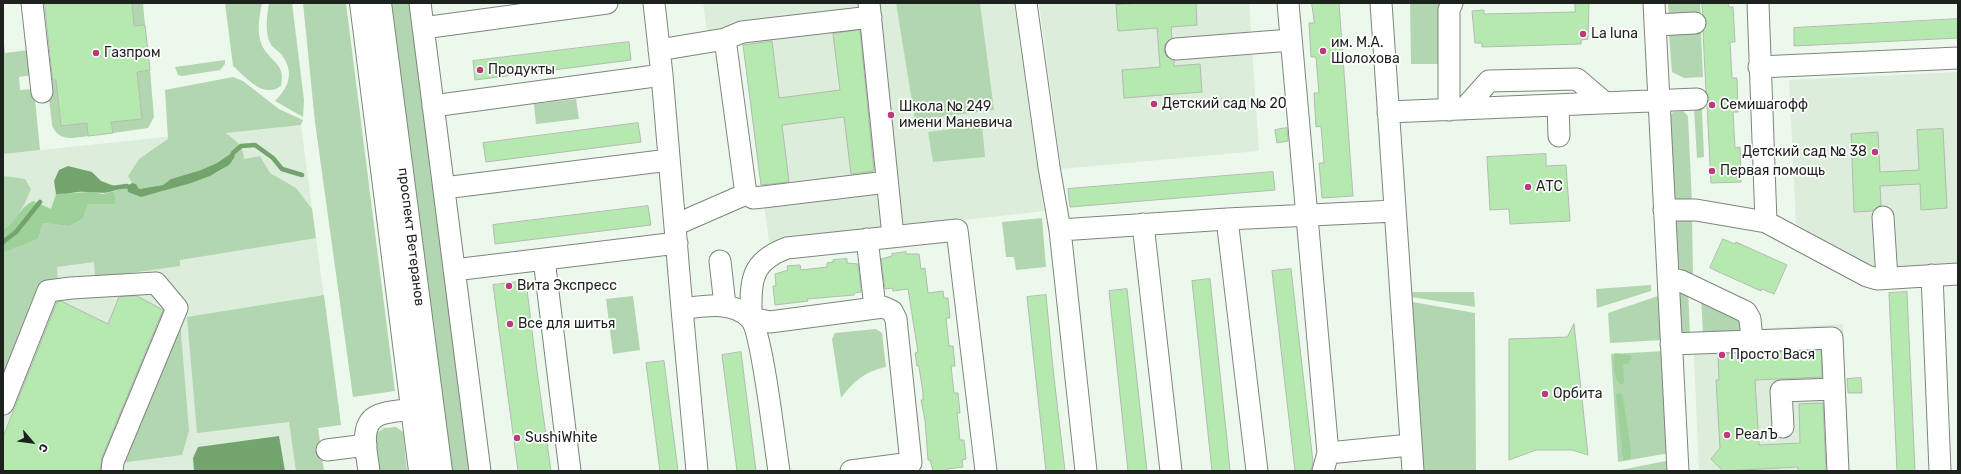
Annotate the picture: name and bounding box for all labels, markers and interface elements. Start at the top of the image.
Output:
place label: La luna [1591,26,1638,42]
marker: La luna [1578,29,1588,39]
place label: им. М.А. Шолохова [1331,35,1400,68]
place label: Газпром [104,45,160,61]
marker: им. М.А. Шолохова [1318,46,1328,56]
marker: Газпром [91,48,101,58]
place label: Продукты [488,62,555,78]
marker: Продукты [475,65,485,75]
place label: Детский сад № 20 [1162,96,1287,112]
place label: Семишагофф [1720,97,1808,113]
place label: Школа № 249 имени Маневича [899,99,1012,132]
marker: Детский сад № 20 [1149,99,1159,109]
marker: Семишагофф [1707,100,1717,110]
marker: Школа № 249 имени Маневича [886,110,896,120]
place label: Детский сад № 38 [1742,144,1867,160]
marker: Детский сад № 38 [1870,147,1880,157]
place label: Первая помощь [1720,163,1825,179]
marker: Первая помощь [1707,166,1717,176]
street label: проспект Ветеранов [394,167,428,307]
place label: АТС [1536,179,1563,195]
marker: АТС [1523,182,1533,192]
place label: Вита Экспресс [517,278,617,294]
marker: Вита Экспресс [504,281,514,291]
place label: Все для шитья [518,316,615,332]
marker: Все для шитья [505,319,515,329]
place label: Просто Вася [1730,347,1815,363]
marker: Просто Вася [1717,350,1727,360]
place label: Орбита [1553,386,1602,402]
marker: Орбита [1540,389,1550,399]
north arrow [12,422,52,462]
place label: РеалЪ [1735,427,1778,443]
place label: SushiWhite [525,430,598,446]
marker: РеалЪ [1722,430,1732,440]
marker: SushiWhite [512,433,522,443]
text: С [35,441,51,454]

